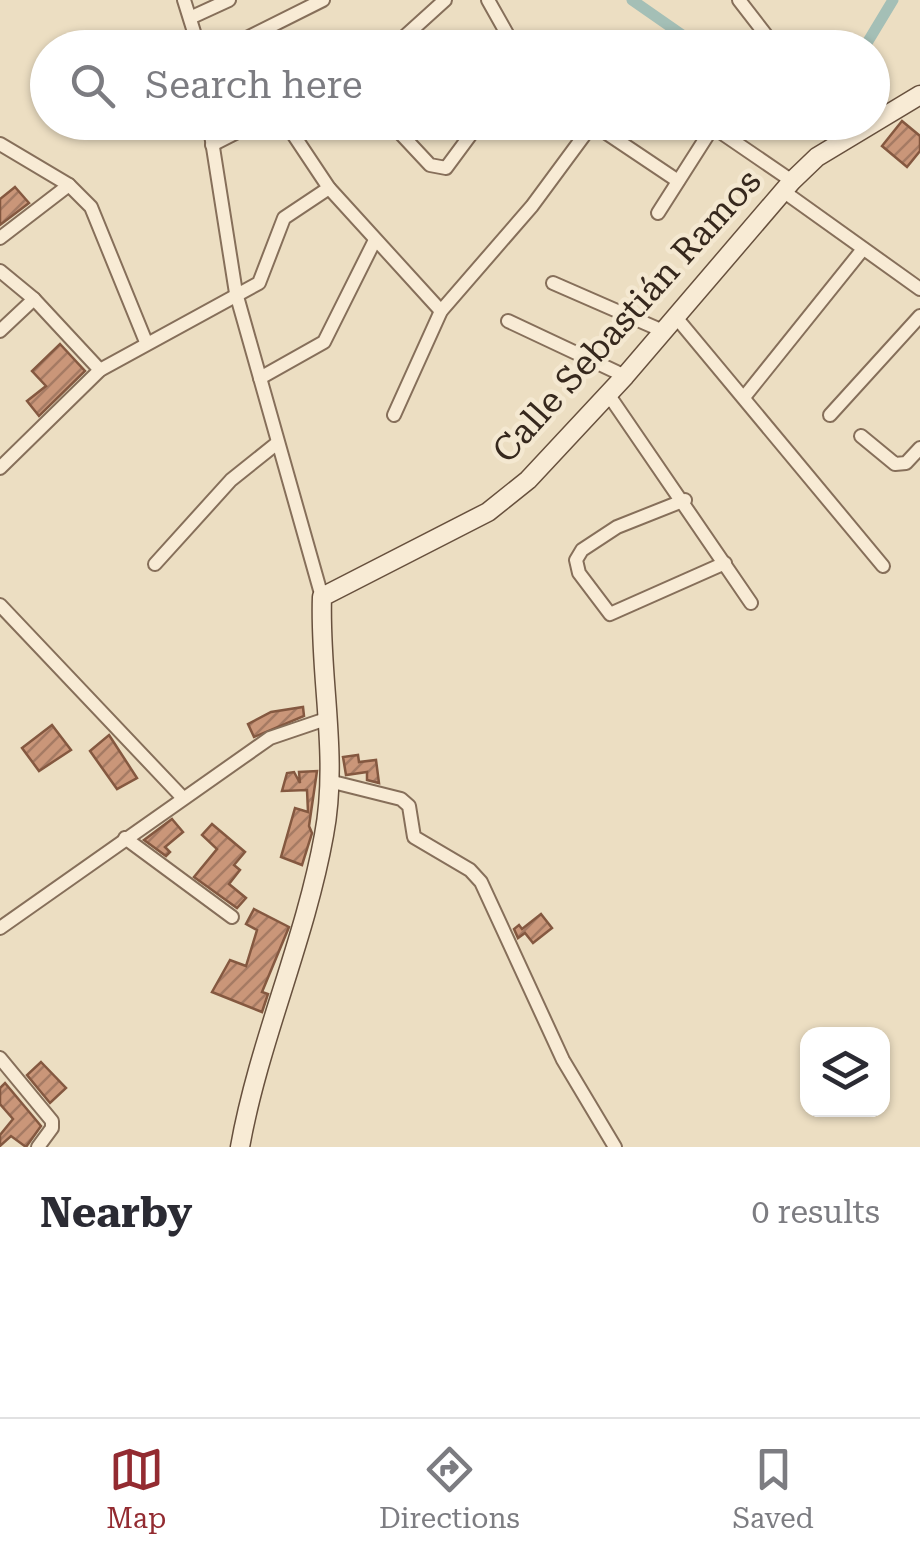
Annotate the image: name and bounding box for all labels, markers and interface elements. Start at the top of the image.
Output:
search box [30,30,890,140]
icon: search [65,58,120,113]
text: Search here [145,63,363,107]
street label: Calle Sebastián Ramos [485,161,769,471]
map controls [800,1027,890,1117]
button: layers [800,1027,890,1117]
text: Nearby [40,1188,192,1237]
text: 0 results [752,1193,880,1231]
tab: Map [106,1442,166,1535]
tab: Directions [379,1442,520,1535]
tab: Saved [732,1442,814,1535]

